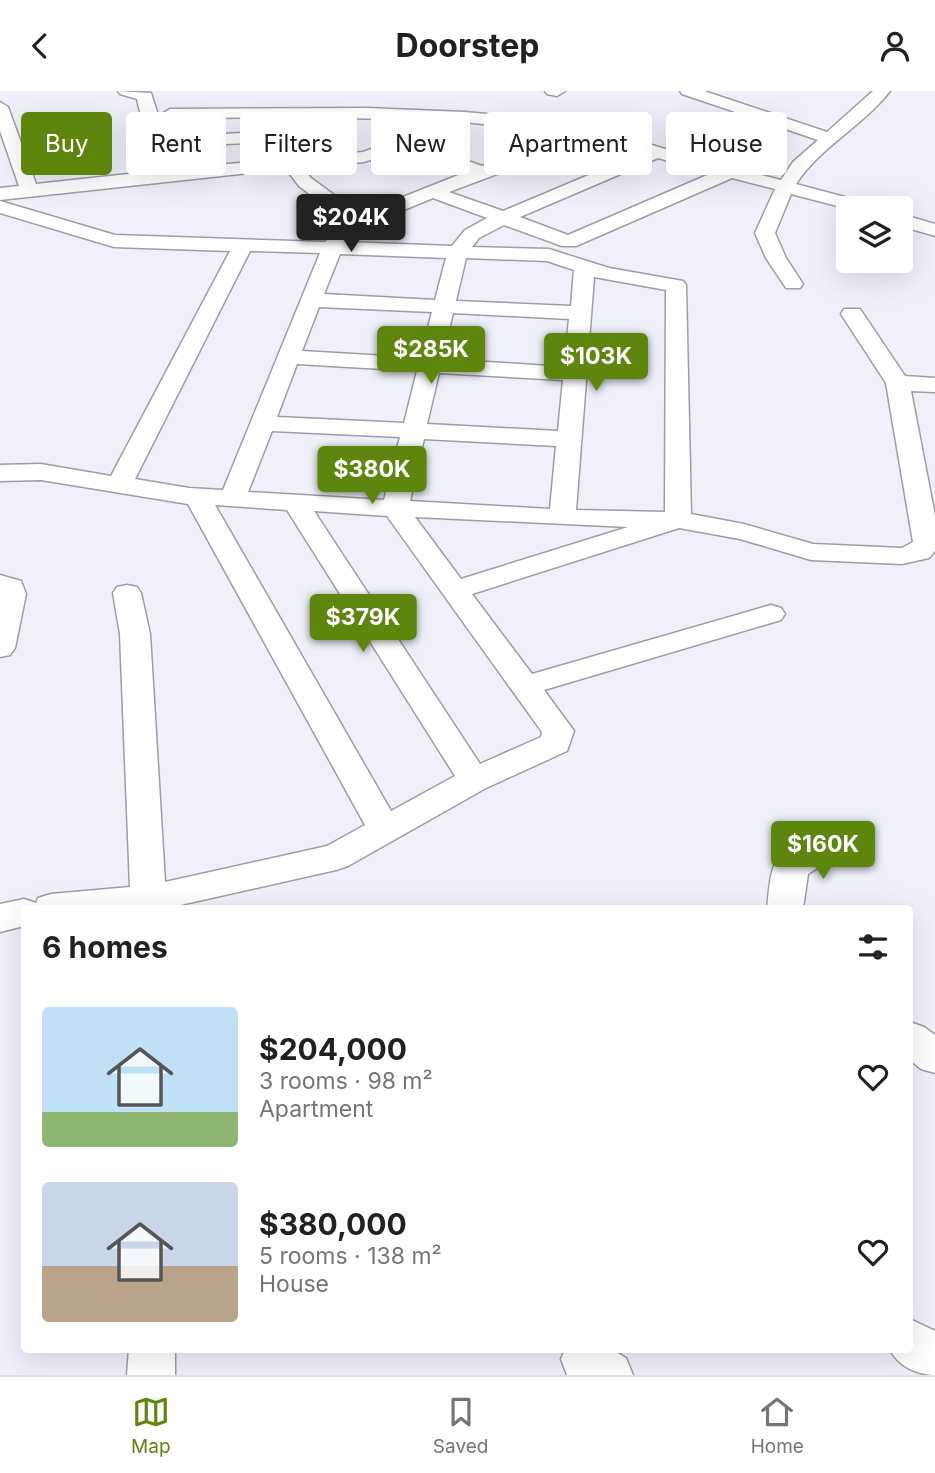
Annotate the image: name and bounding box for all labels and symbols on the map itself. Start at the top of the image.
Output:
pin: $204K [302,195,400,254]
pin: $285K [382,327,480,386]
pin: $103K [547,334,645,393]
pin: $380K [323,447,421,506]
pin: $379K [314,595,412,654]
pin: $160K [774,821,872,881]

